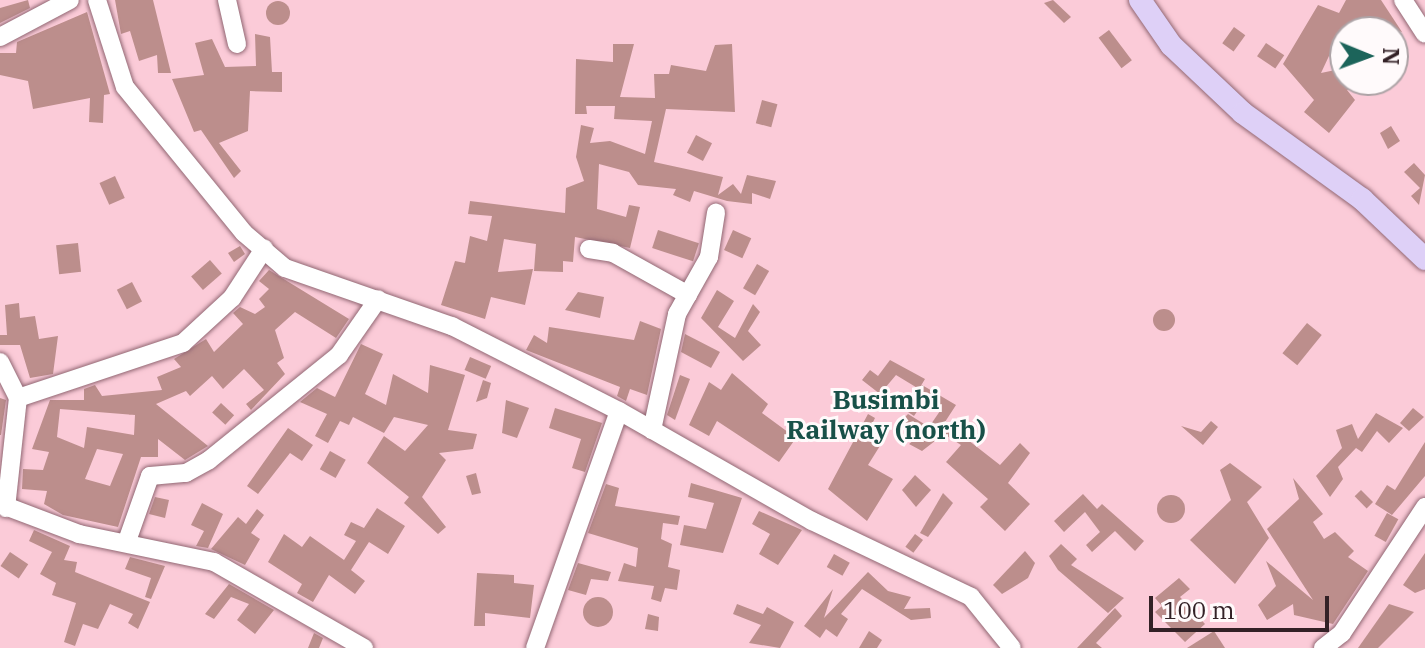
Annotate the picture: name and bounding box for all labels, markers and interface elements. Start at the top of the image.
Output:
north arrow [1329,16,1409,96]
text: N [1377,47,1406,65]
district label: Busimbi Railway (north) [786,384,986,446]
scale bar [1153,580,1333,630]
text: 100 m [1163,594,1235,626]

